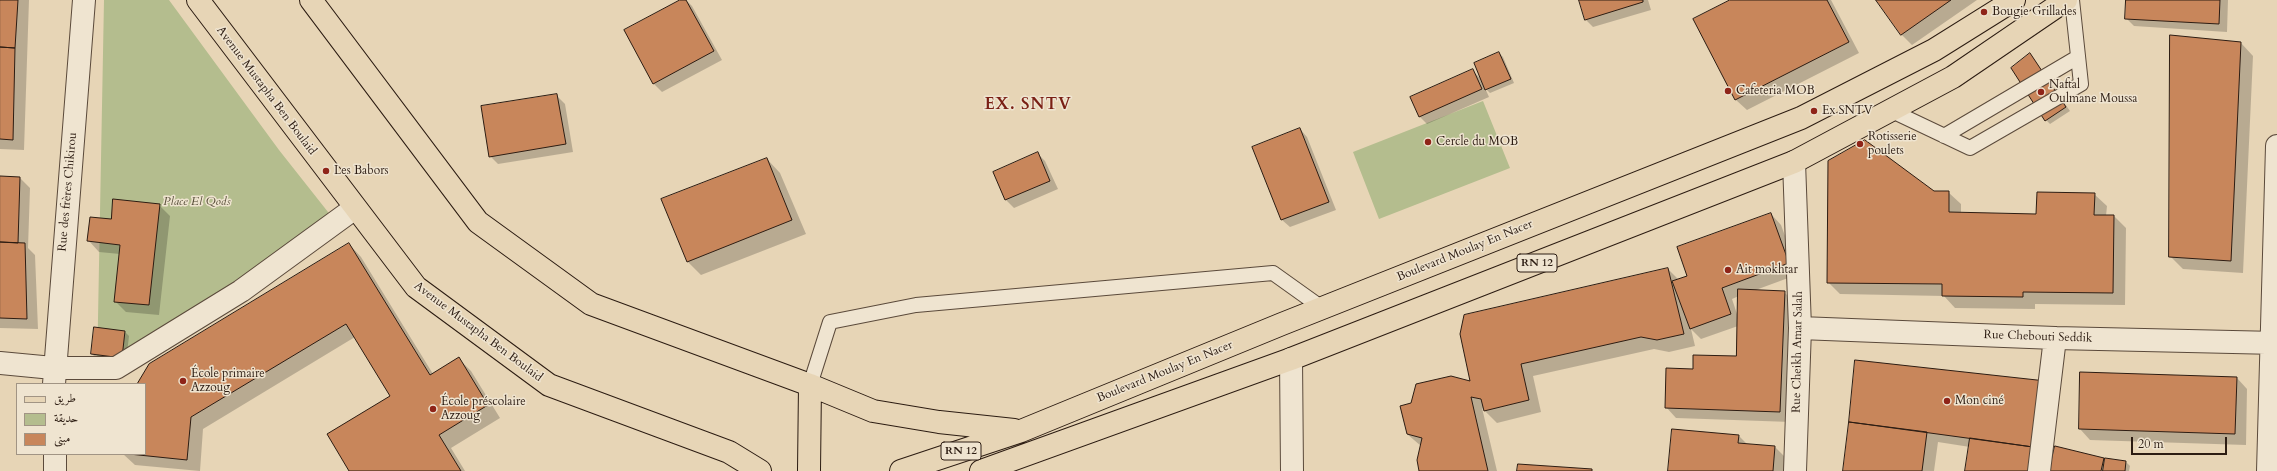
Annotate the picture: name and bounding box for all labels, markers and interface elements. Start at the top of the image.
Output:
place label: Bougie Grillades [1992,5,2076,19]
marker: Bougie Grillades [1979,7,1989,17]
street label: Avenue Mustapha Ben Boulaid [213,24,319,158]
place label: Naftal Oulmane Moussa [2049,78,2137,106]
place label: Cafeteria MOB [1736,84,1815,98]
marker: Cafeteria MOB [1723,86,1733,96]
marker: Naftal Oulmane Moussa [2036,87,2046,97]
district label: EX. SNTV [984,95,1072,115]
place label: Ex SNTV [1822,104,1872,118]
marker: Ex SNTV [1809,106,1819,116]
place label: Rotisserie poulets [1868,130,1917,158]
street label: Rue des frères Chikirou [56,132,80,252]
place label: Cercle du MOB [1436,135,1518,149]
marker: Cercle du MOB [1423,137,1433,147]
marker: Rotisserie poulets [1855,139,1865,149]
place label: Les Babors [334,164,389,178]
marker: Les Babors [321,166,331,176]
park label: Place El Qods [163,195,231,209]
street label: Boulevard Moulay En Nacer [1395,217,1535,285]
road number: RN 12 [1517,254,1557,272]
place label: Ait mokhtar [1736,263,1798,277]
marker: Ait mokhtar [1723,265,1733,275]
street label: Avenue Mustapha Ben Boulaid [411,279,545,385]
street label: Rue Cheikh Amar Salah [1790,291,1806,413]
street label: Rue Chebouti Seddik [1983,328,2093,346]
street label: Boulevard Moulay En Nacer [1095,338,1235,406]
place label: École primaire Azzoug [191,367,265,395]
marker: École primaire Azzoug [178,376,188,386]
legend [16,383,146,455]
text: طريق [54,390,76,406]
place label: Mon ciné [1955,394,2004,408]
place label: École préscolaire Azzoug [441,395,526,423]
marker: Mon ciné [1942,396,1952,406]
marker: École préscolaire Azzoug [428,404,438,414]
text: حديقة [54,410,78,426]
scale bar [2133,429,2229,455]
text: مبنى [54,430,70,446]
text: 20 m [2138,436,2164,452]
road number: RN 12 [941,442,981,460]

